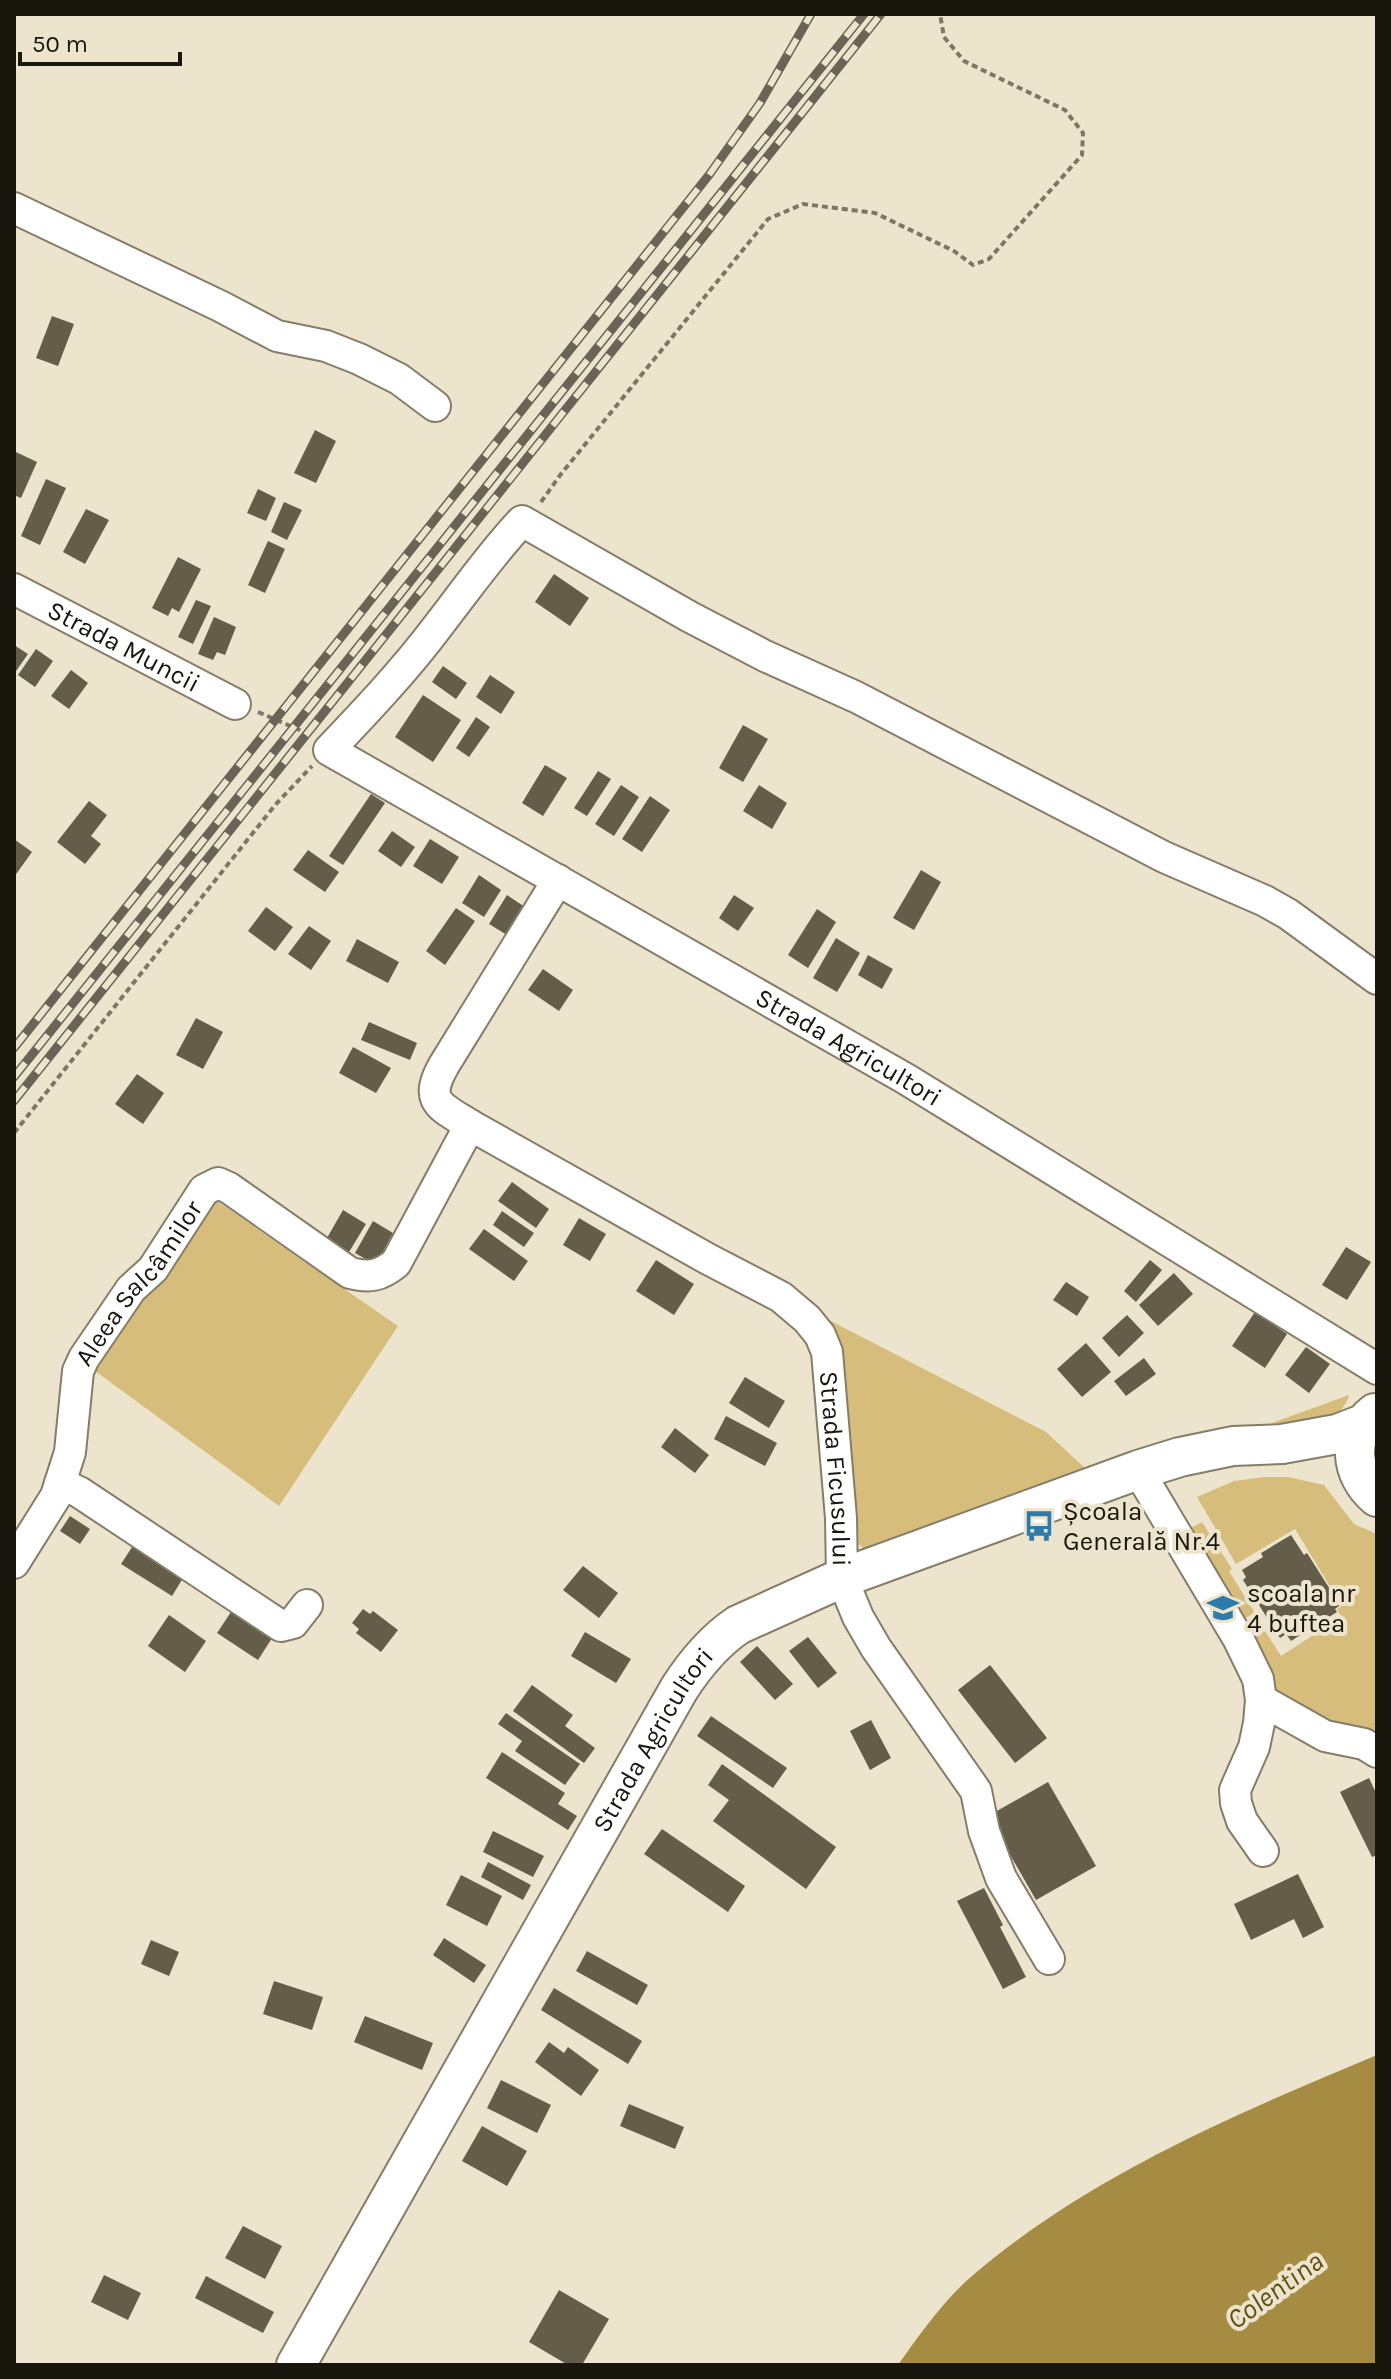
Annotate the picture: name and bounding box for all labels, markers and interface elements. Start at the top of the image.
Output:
scale bar [20,16,180,66]
text: 50 m [32,30,88,58]
street label: Strada Muncii [43,594,205,699]
street label: Strada Agricultori [750,981,947,1113]
street label: Aleea Salcâmilor [68,1194,209,1371]
street label: Strada Ficusului [813,1370,857,1567]
place label: Școala Generală Nr.4 [1063,1496,1220,1557]
bus stop icon: Școala Generală Nr.4 [1022,1509,1056,1543]
place label: scoala nr 4 buftea [1247,1578,1356,1639]
school or university icon: scoala nr 4 buftea [1206,1591,1240,1625]
street label: Strada Agricultori [586,1641,719,1837]
water label: Colentina [1221,2244,1329,2336]

